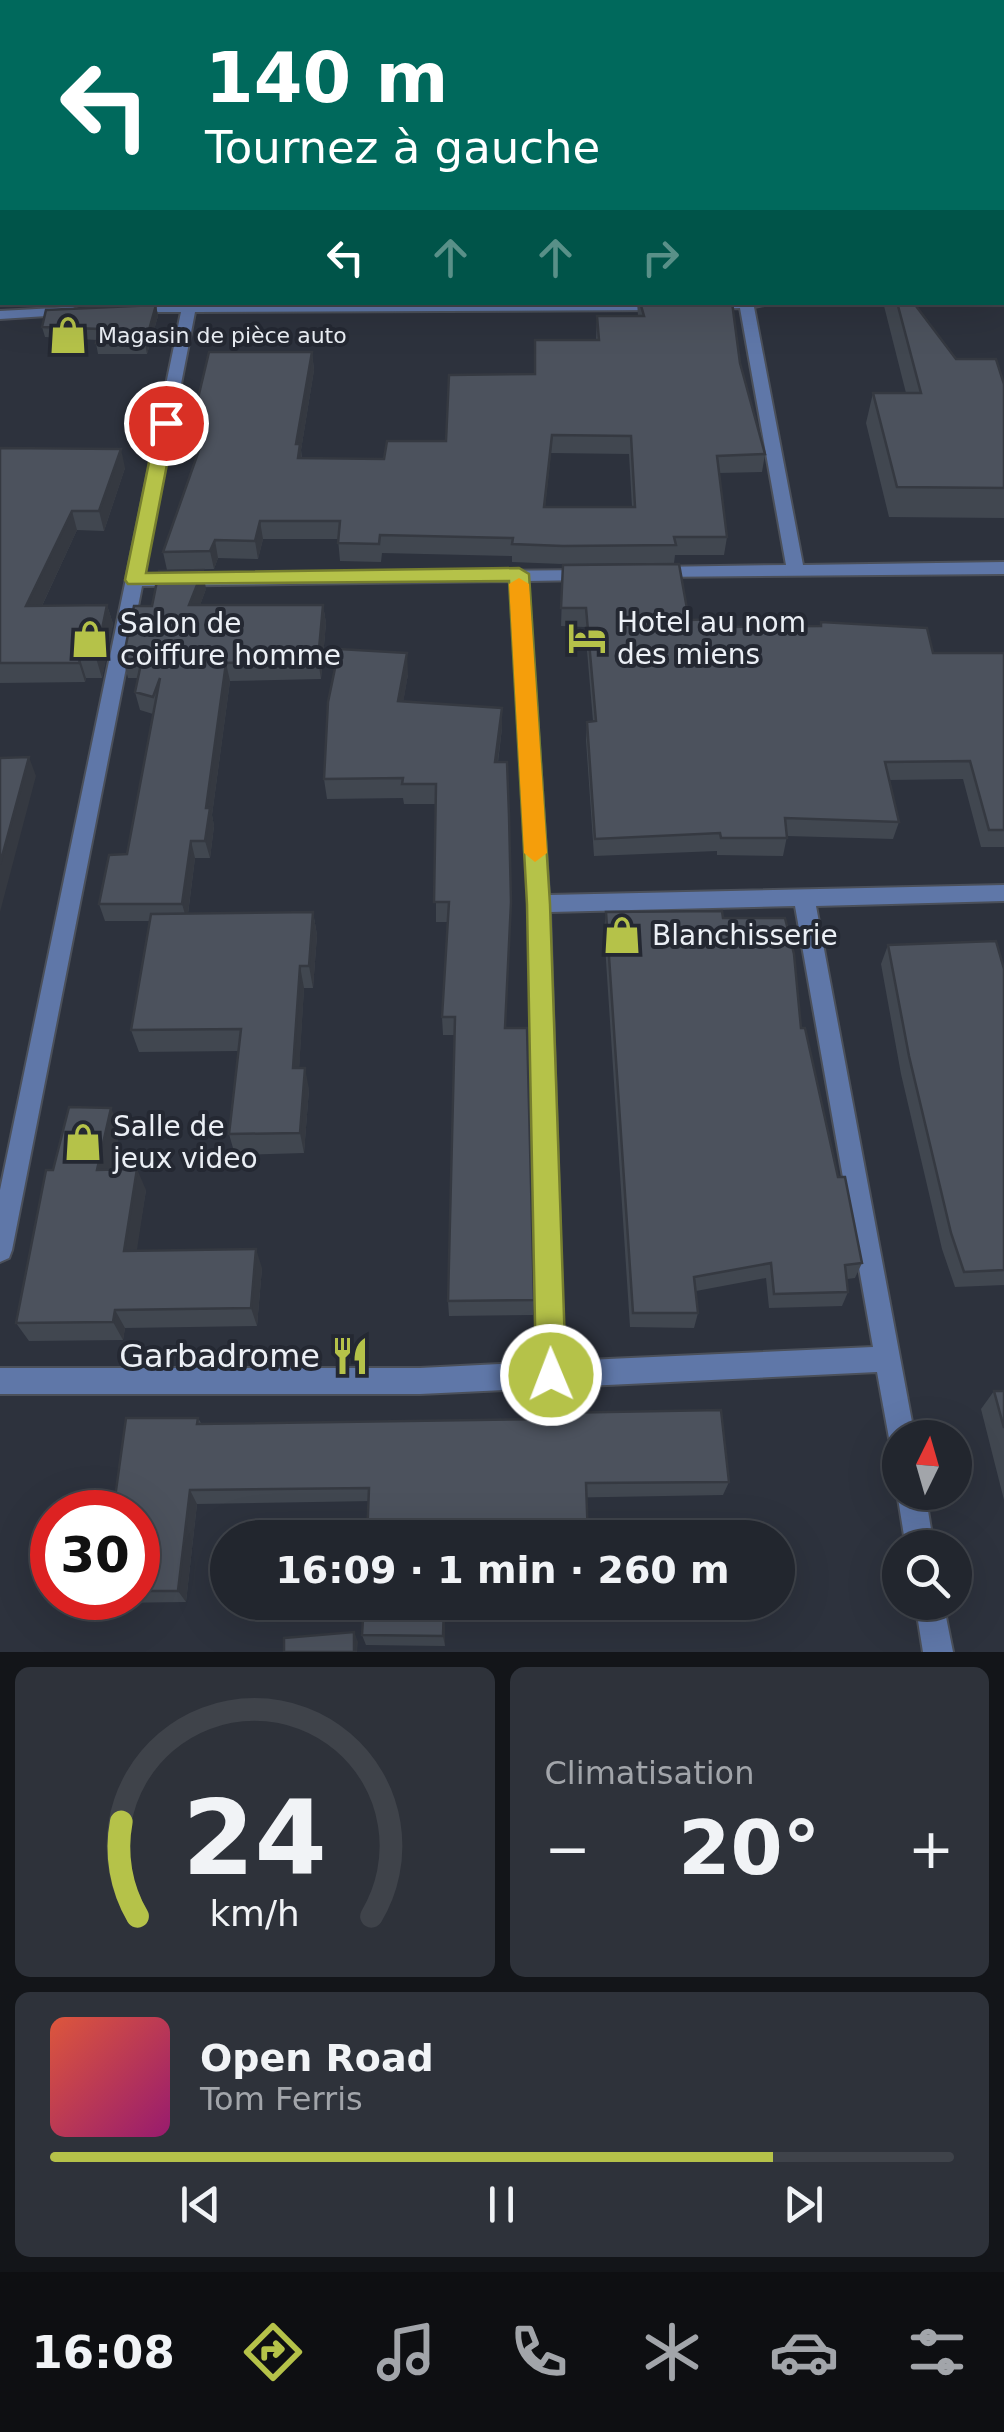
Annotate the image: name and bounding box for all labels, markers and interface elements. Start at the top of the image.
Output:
text: 140 m [205,37,448,119]
icon: left [40,40,170,170]
text: Tournez à gauche [205,121,600,174]
icon: left [318,230,373,285]
icon: ahead [423,230,478,285]
icon: ahead [528,230,583,285]
icon: right [633,230,688,285]
shop icon: Magasin de pièce auto [47,314,89,356]
place label: Magasin de pièce auto [98,323,347,348]
pin [124,381,209,466]
icon: arrive [139,396,194,451]
place label: Hotel au nom des miens [617,606,806,671]
place label: Salon de coiffure homme [120,607,341,672]
hotel icon: Hotel au nom des miens [566,617,608,659]
shop icon: Salon de coiffure homme [69,618,111,660]
shop icon: Blanchisserie [601,914,643,956]
place label: Blanchisserie [652,919,838,952]
place label: Salle de jeux video [112,1110,258,1175]
shop icon: Salle de jeux video [62,1121,104,1163]
position arrow [499,1323,603,1427]
restaurant icon: Garbadrome [329,1335,371,1377]
place label: Garbadrome [119,1337,320,1375]
north arrow [882,1420,972,1510]
map controls [882,1420,972,1620]
speed limit sign: 30 [30,1490,160,1620]
button: search [882,1530,972,1620]
text: 16:09 · 1 min · 260 m [275,1548,730,1592]
text: Climatisation [545,1754,754,1792]
text: 24 [182,1777,327,1899]
text: 20° [678,1804,820,1892]
text: − [545,1817,591,1881]
text: + [908,1817,954,1881]
text: km/h [210,1893,300,1934]
text: Open Road [200,2036,434,2080]
text: Tom Ferris [200,2080,363,2118]
icon: previous [173,2177,228,2232]
icon: pause [474,2177,529,2232]
icon: next [776,2177,831,2232]
icon: directions [238,2317,308,2387]
icon: music [371,2317,441,2387]
icon: phone [504,2317,574,2387]
icon: climate [637,2317,707,2387]
icon: car [769,2317,839,2387]
icon: filters [902,2317,972,2387]
text: 16:08 [31,2326,175,2379]

